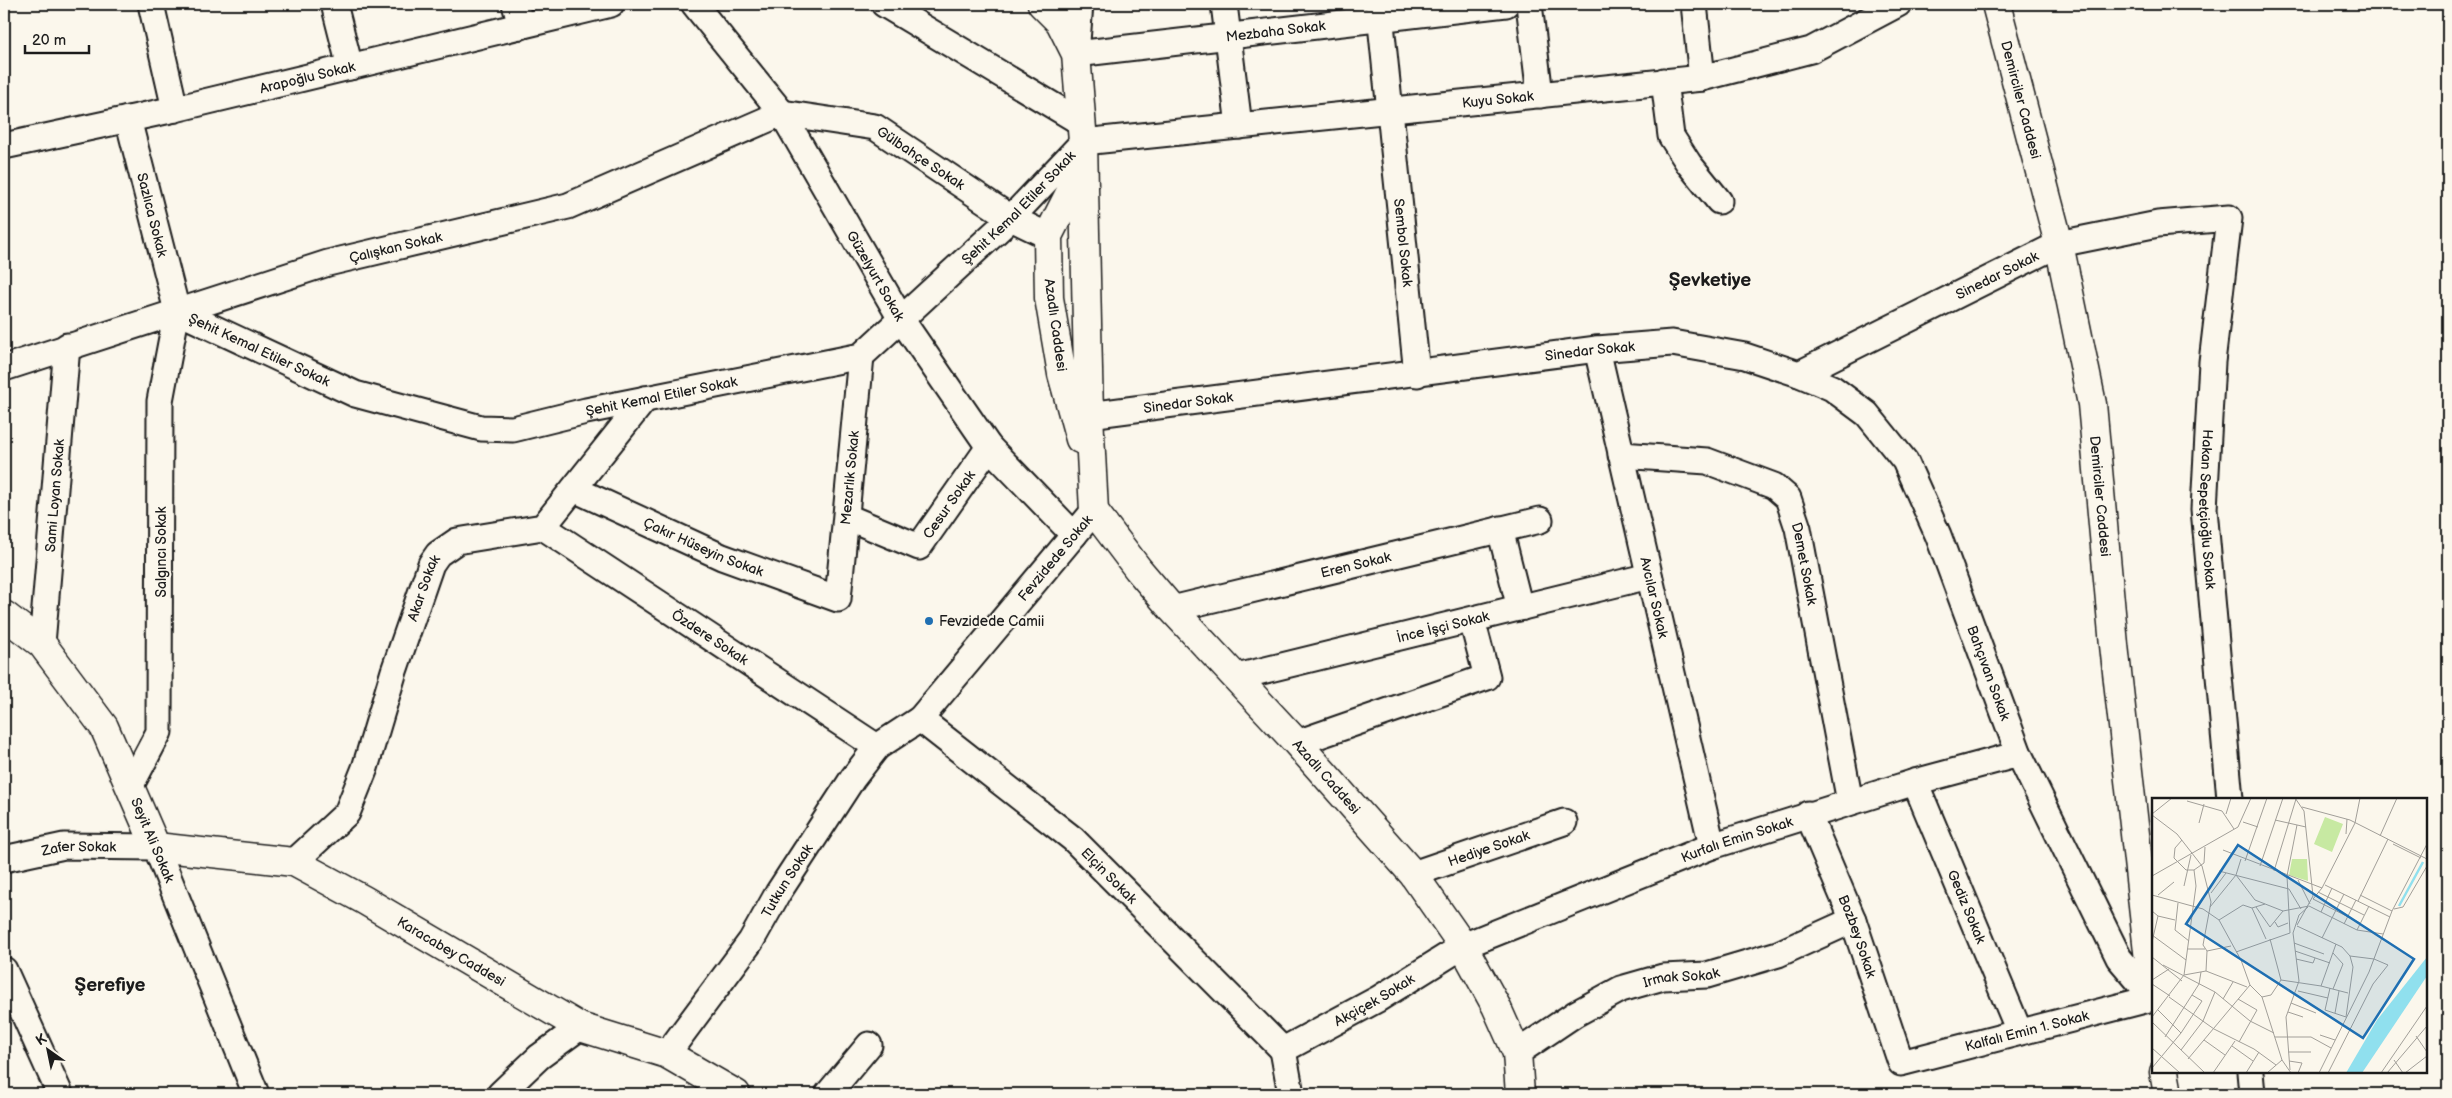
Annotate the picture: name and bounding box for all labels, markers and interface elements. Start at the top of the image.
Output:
street label: Mezbaha Sokak [1225,17,1326,46]
scale bar [25,22,89,54]
text: 20 m [32,31,66,50]
street label: Demirciler Caddesi [1997,39,2044,161]
street label: Arapoğlu Sokak [258,58,357,97]
street label: Kuyu Sokak [1461,87,1535,112]
street label: Gülbahçe Sokak [874,123,968,194]
street label: Şehit Kemal Etiler Sokak [958,147,1079,268]
street label: Sazlıca Sokak [133,171,171,259]
street label: Sembol Sokak [1390,198,1416,288]
street label: Çalışkan Sokak [347,228,444,267]
street label: Güzelyurt Sokak [843,228,908,324]
street label: Sinedar Sokak [1953,248,2042,303]
district label: Şevketiye [1669,269,1751,292]
street label: Azadlı Caddesi [1041,277,1070,373]
street label: Şehit Kemal Etiler Sokak [186,310,333,390]
street label: Sinedar Sokak [1544,338,1636,365]
street label: Şehit Kemal Etiler Sokak [584,373,739,420]
street label: Sinedar Sokak [1142,388,1234,417]
street label: Hakan Sepetçioğlu Sokak [2195,429,2219,590]
street label: Mezarlık Sokak [837,430,863,526]
street label: Demirciler Caddesi [2086,435,2114,557]
street label: Sami Loyan Sokak [42,438,68,553]
street label: Cesur Sokak [919,467,979,542]
street label: Salgıncı Sokak [153,506,170,597]
street label: Fevzidede Sokak [1014,511,1096,604]
street label: Çakır Hüseyin Sokak [641,514,766,580]
street label: Demet Sokak [1788,520,1820,607]
street label: Eren Sokak [1319,548,1393,582]
street label: Akar Sokak [404,551,444,624]
street label: Avcılar Sokak [1636,555,1672,640]
street label: Özdere Sokak [668,605,751,669]
street label: İnce İşçi Sokak [1395,607,1491,647]
place label: Fevzidede Camii [939,613,1044,630]
marker: Fevzidede Camii [923,615,935,627]
street label: Bahçıvan Sokak [1963,623,2014,723]
street label: Azadlı Caddesi [1289,736,1364,818]
street label: Seyit Ali Sokak [127,795,178,885]
inset map [2152,798,2427,1073]
street label: Kurfalı Emin Sokak [1679,813,1795,867]
street label: Hediye Sokak [1446,827,1532,870]
street label: Zafer Sokak [39,838,116,860]
street label: Tutkun Sokak [758,841,817,921]
street label: Elçin Sokak [1077,844,1141,908]
street label: Gediz Sokak [1944,867,1990,946]
street label: Bozbey Sokak [1834,892,1880,980]
street label: Karacabey Caddesi [394,913,508,990]
street label: Irmak Sokak [1641,964,1722,991]
street label: Akçiçek Sokak [1331,970,1418,1030]
district label: Şerefiye [75,974,145,997]
street label: Kalfalı Emin 1. Sokak [1963,1007,2091,1055]
north arrow [22,1026,72,1076]
text: K [33,1030,50,1049]

